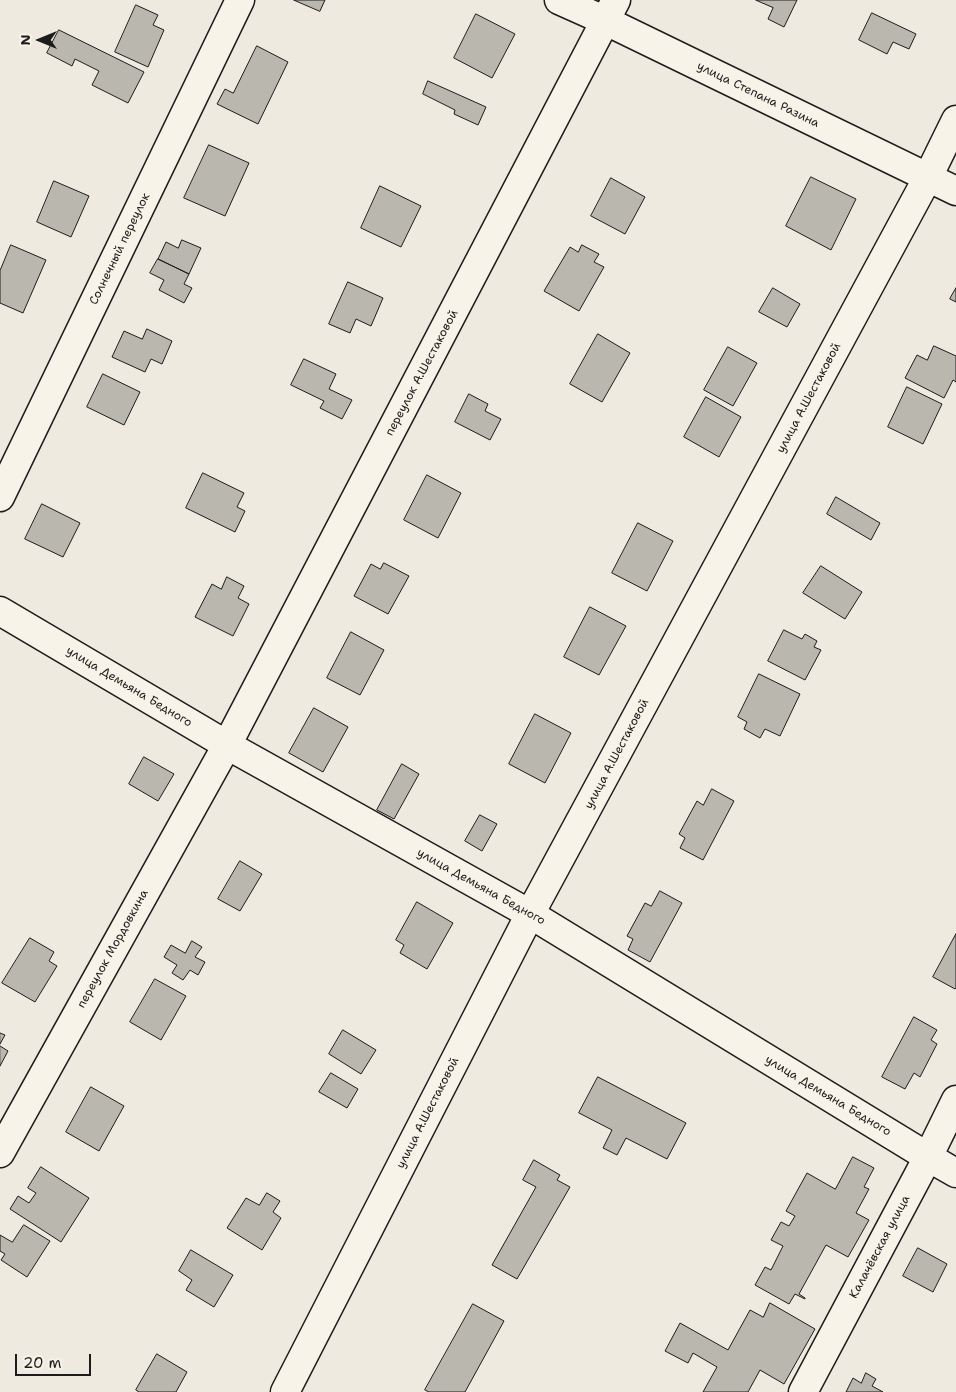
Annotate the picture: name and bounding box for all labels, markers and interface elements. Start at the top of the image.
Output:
north arrow [15,15,65,65]
text: N [16,34,34,46]
street label: улица Степана Разина [694,59,822,131]
street label: Солнечный переулок [87,191,153,307]
street label: переулок А.Шестаковой [383,307,461,439]
street label: улица А.Шестаковой [774,340,844,456]
street label: улица Демьяна Бедного [63,644,195,730]
street label: улица А.Шестаковой [582,696,652,812]
street label: улица Демьяна Бедного [414,846,548,928]
street label: переулок Мордовкина [74,887,152,1011]
street label: улица Демьяна Бедного [762,1053,894,1139]
street label: улица А.Шестаковой [394,1055,462,1171]
street label: Калачёвская улица [847,1193,913,1301]
scale bar [18,1344,94,1376]
text: 20 m [23,1353,62,1373]

